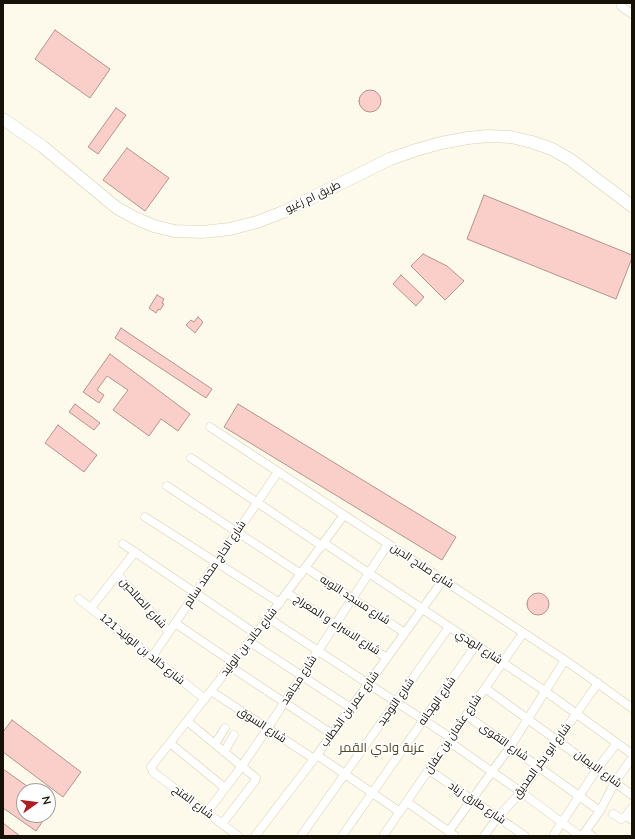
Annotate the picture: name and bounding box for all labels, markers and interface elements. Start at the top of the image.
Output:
street label: طريق ام زغيو [283,178,343,216]
street label: شارع الحاج محمد سالم [181,518,249,610]
street label: شارع صلاح الدين [388,541,456,591]
street label: شارع مسجد التوبه [317,572,393,628]
street label: شارع الصالحين [117,575,169,631]
street label: شارع الاسراء و المعراج [291,592,383,658]
street label: شارع خالد بن الوليد [218,605,280,679]
street label: شارع خالد بن الوليد 121 [97,611,187,687]
street label: شارع الهدي [453,627,505,667]
street label: شارع مجاهد [278,653,320,707]
street label: شارع عمر بن الخطاب [318,668,382,750]
street label: شارع الهجانه [415,674,459,728]
street label: شارع التوحيد [375,676,417,728]
street label: شارع عثمان بن عفان [422,692,484,776]
street label: شارع السوق [235,704,289,746]
street label: شارع التقوى [477,720,531,764]
street label: شارع ابو بكر الصديق [510,721,574,801]
district label: عزبة وادي القمر [339,740,425,756]
street label: شارع الايمان [572,747,624,791]
street label: شارع طارق زياد [446,779,508,827]
street label: شارع الفتح [170,782,216,822]
north arrow [16,783,56,823]
text: N [39,795,54,806]

